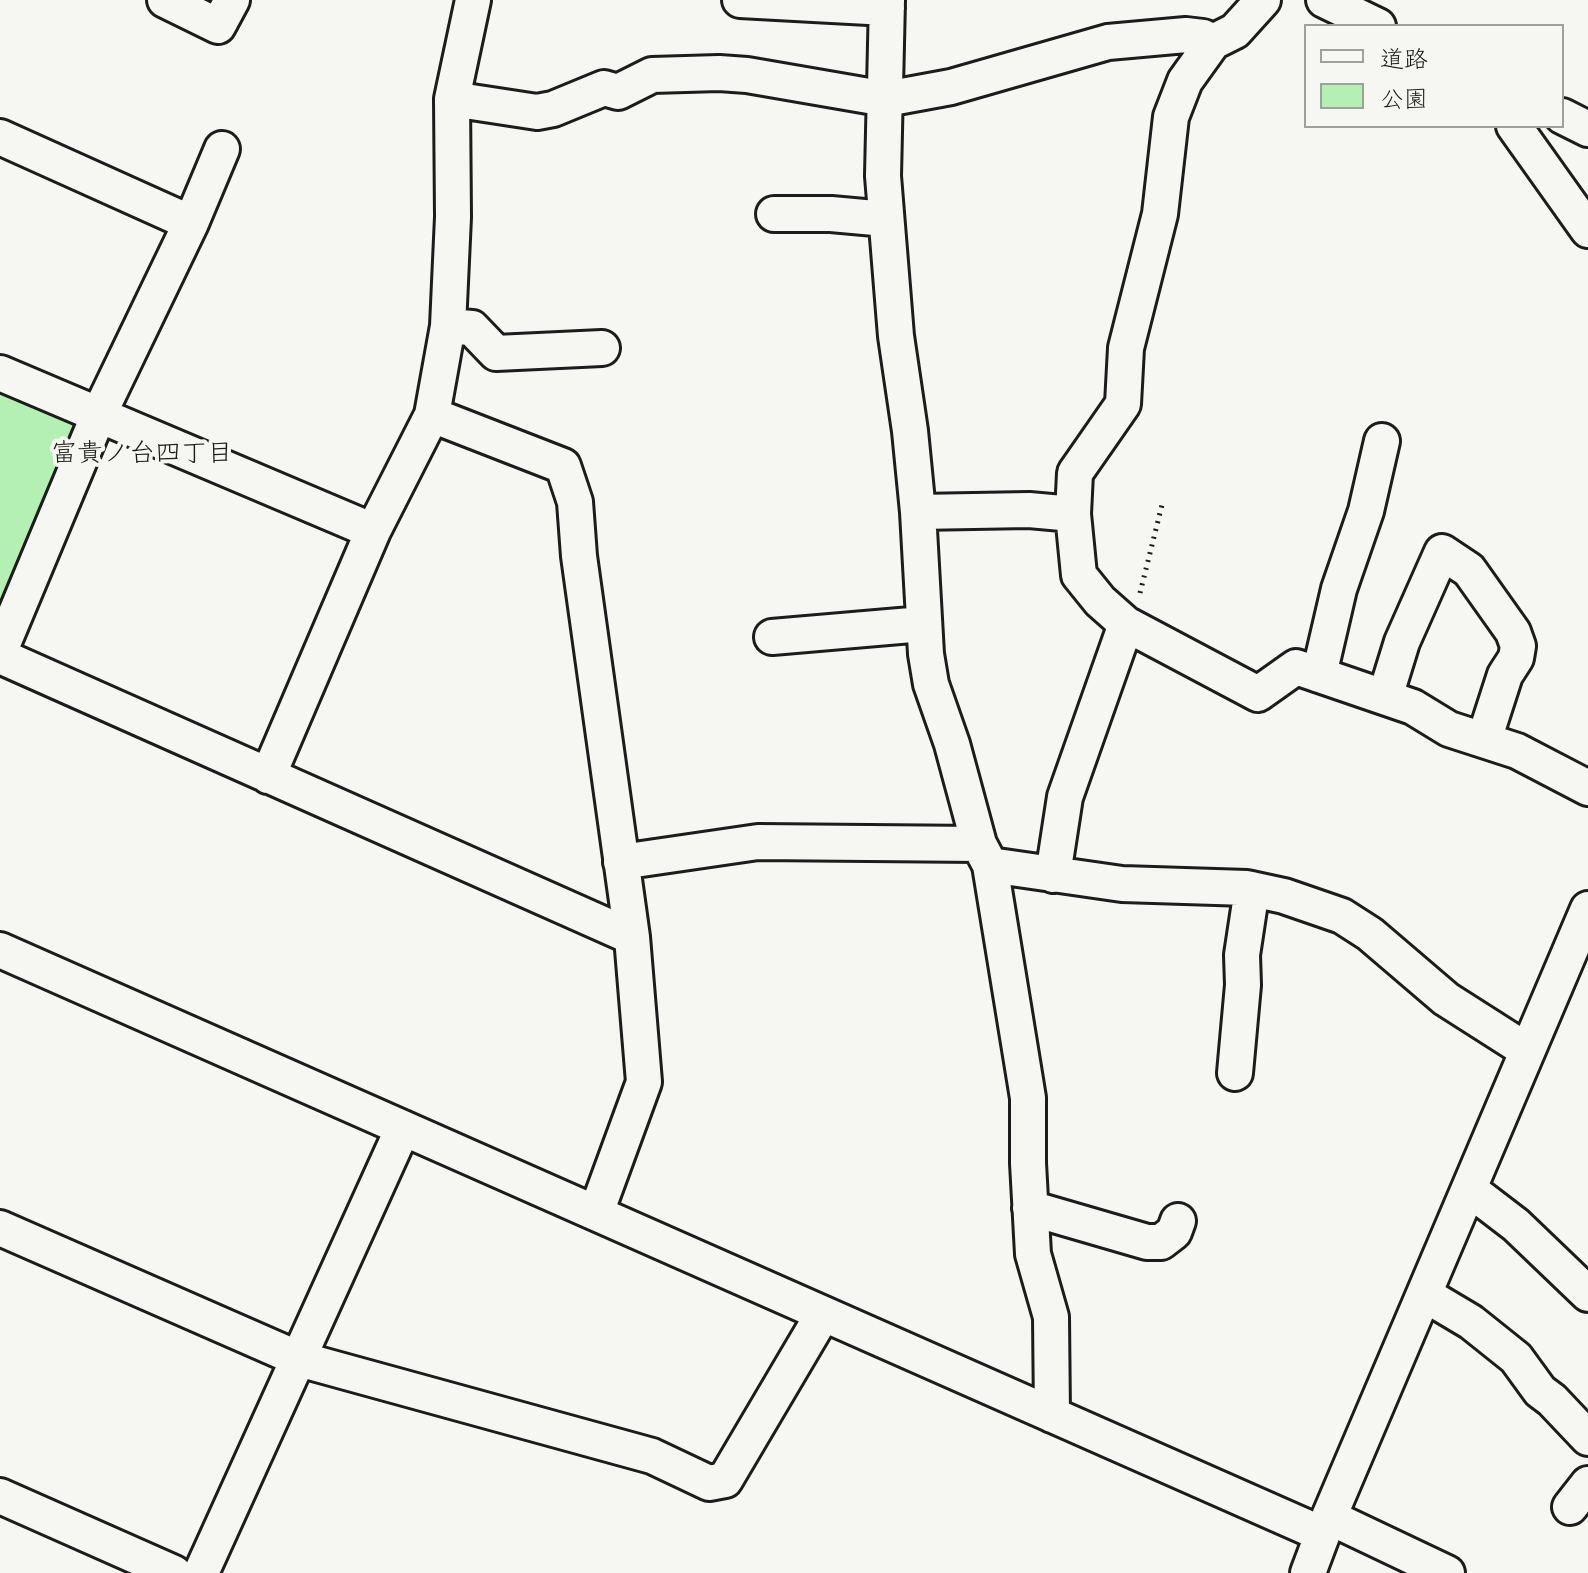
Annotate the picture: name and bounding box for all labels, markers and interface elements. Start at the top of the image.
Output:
legend [1304,24,1564,128]
text: 道路 [1380,45,1428,74]
text: 公園 [1380,85,1428,114]
district label: 富貴ノ台四丁目 [51,438,233,470]

